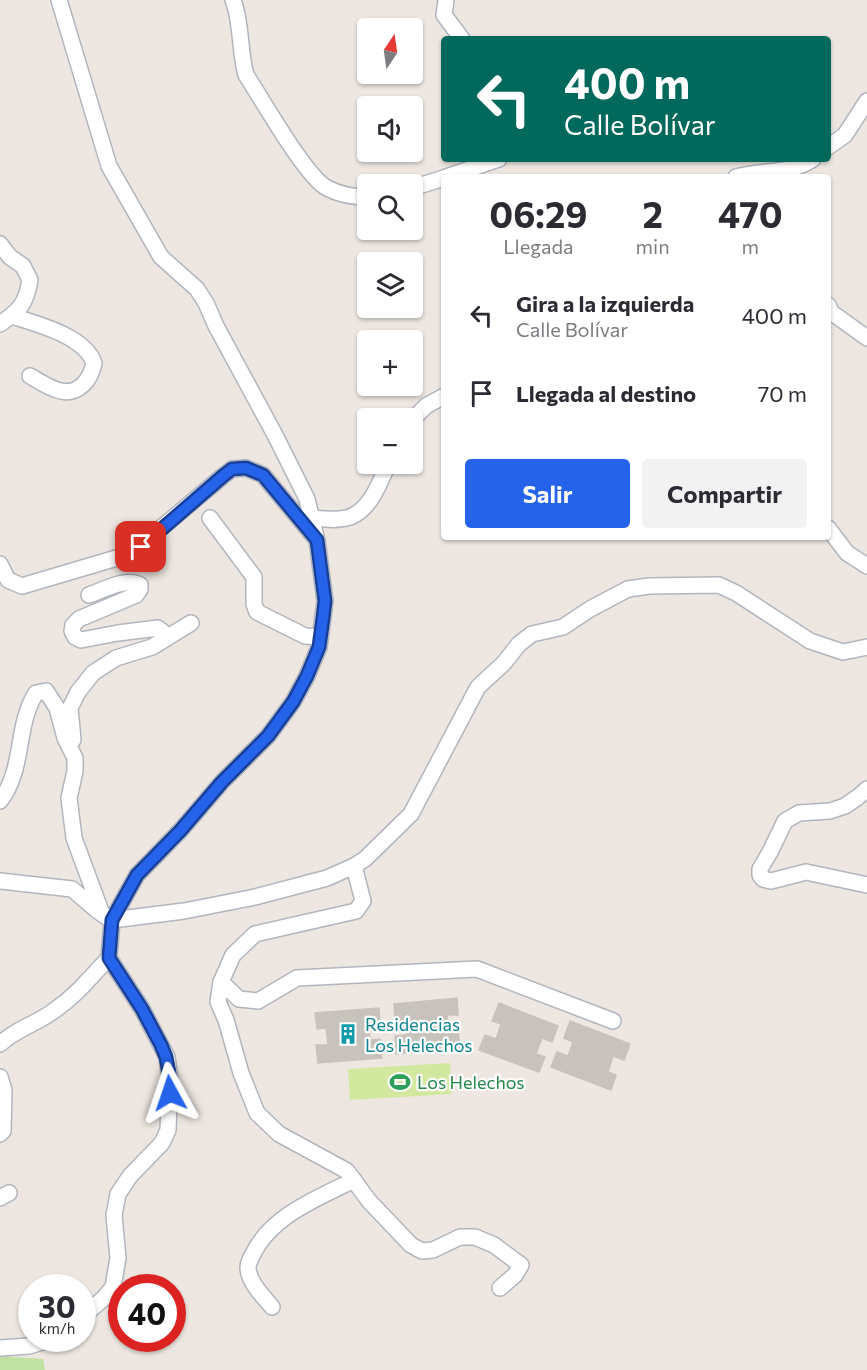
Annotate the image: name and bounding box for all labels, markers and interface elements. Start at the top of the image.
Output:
north arrow [357,18,423,84]
map controls [357,18,423,474]
text: 400 m [564,56,690,108]
icon: left [465,60,543,138]
button: sound [357,96,423,162]
text: Calle Bolívar [564,108,716,141]
button: search [357,174,423,240]
text: 06:29 [489,191,587,235]
text: 2 [642,191,663,235]
text: 470 [718,191,783,235]
text: Llegada [503,234,573,258]
text: min [636,234,670,258]
text: m [742,234,759,258]
button: layers [357,252,423,318]
text: Gira a la izquierda [516,290,694,317]
icon: left [465,299,498,332]
text: 400 m [742,302,807,329]
text: Calle Bolívar [516,317,628,341]
button: + [357,330,423,396]
icon: arrive [465,377,498,410]
text: Llegada al destino [516,380,696,407]
text: 70 m [758,380,807,407]
button: − [357,408,423,474]
button: Salir [465,459,630,528]
button: Compartir [642,459,807,528]
pin [115,521,166,572]
icon: arrive [124,530,157,563]
place label: Residencias Los Helechos [365,1013,473,1056]
building icon: Residencias Los Helechos [336,1022,360,1046]
position arrow [138,1061,202,1125]
sports icon: Los Helechos [388,1070,412,1094]
place label: Los Helechos [417,1071,525,1093]
speed limit sign: 40 [108,1274,186,1352]
text: 30 [38,1287,76,1324]
text: km/h [39,1319,75,1337]

